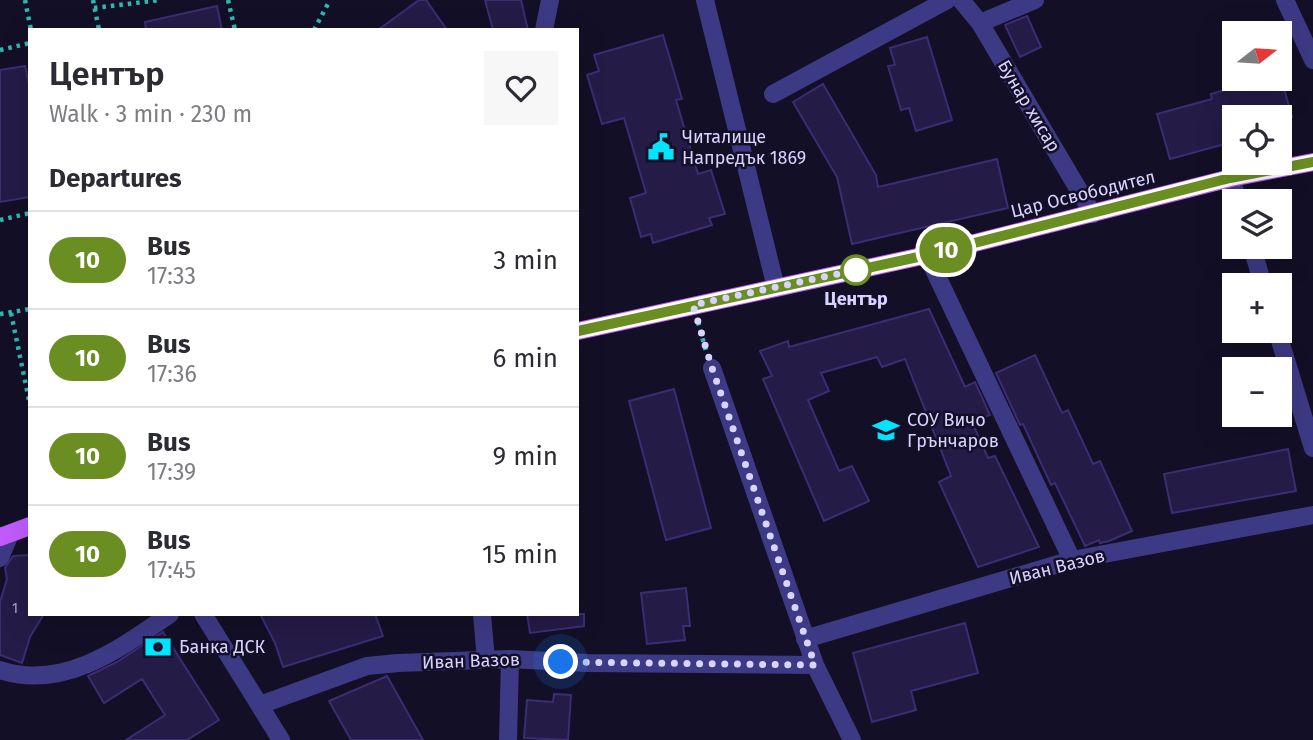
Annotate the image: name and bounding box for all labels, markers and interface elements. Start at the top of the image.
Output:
north arrow [1222,21,1292,91]
map controls [1222,21,1292,427]
button: heart [484,51,558,125]
text: Център [49,54,165,94]
street label: Бунар хисар [993,56,1065,156]
text: Walk · 3 min · 230 m [49,100,252,128]
button: locate [1222,105,1292,175]
place label: Читалище Напредък 1869 [682,126,806,169]
public building icon: Читалище Напредък 1869 [646,132,676,162]
text: Departures [49,163,182,194]
street label: Цар Освободител [1008,165,1158,223]
button: layers [1222,189,1292,259]
line badge: 10 [914,227,978,273]
text: Bus [147,231,190,262]
text: 10 [933,236,959,264]
text: 3 min [493,245,558,276]
text: 10 [75,246,100,274]
marker: Център [841,255,871,285]
text: 17:33 [147,262,196,290]
button: + [1222,273,1292,343]
place label: Център [824,288,888,310]
text: Bus [147,329,190,360]
text: 6 min [492,343,558,374]
text: 10 [75,344,100,372]
button: − [1222,357,1292,427]
text: 17:36 [147,360,197,388]
place label: СОУ Вичо Грънчаров [907,409,999,452]
school or university icon: СОУ Вичо Грънчаров [871,415,901,445]
text: Bus [147,427,190,458]
text: 9 min [493,441,558,472]
text: 10 [75,442,100,470]
text: 17:39 [147,458,196,486]
text: Bus [147,525,190,556]
text: 15 min [482,539,558,570]
text: 10 [75,540,100,568]
street label: Иван Вазов [1007,544,1107,590]
text: 17:45 [147,556,196,584]
house number: 1 [12,600,18,617]
bank icon: Банка ДСК [143,632,173,662]
place label: Банка ДСК [179,636,266,658]
your location [543,644,578,679]
street label: Иван Вазов [422,648,520,674]

